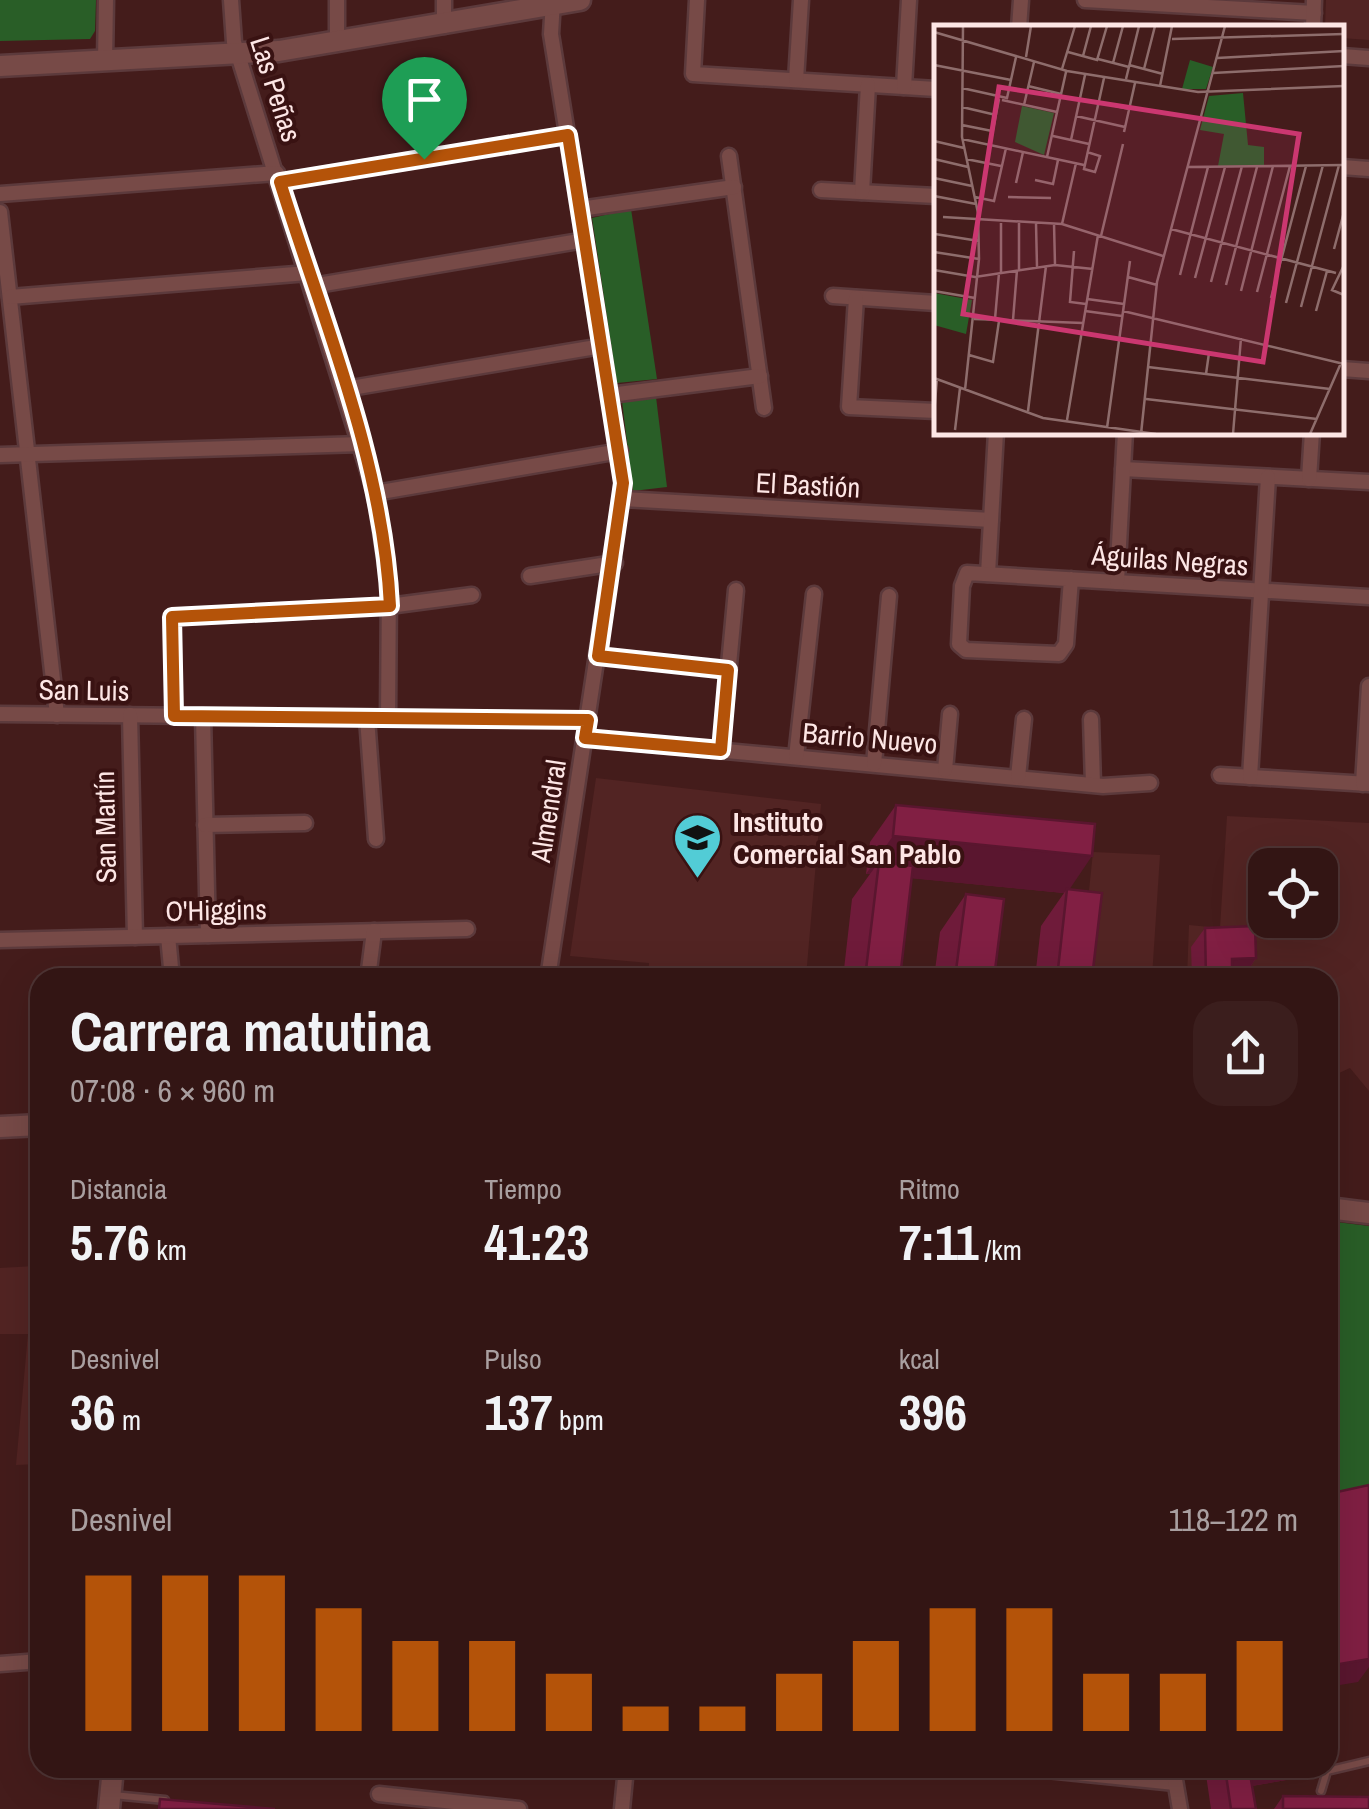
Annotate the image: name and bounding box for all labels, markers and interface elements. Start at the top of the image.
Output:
inset map [934,25,1344,435]
street label: Las Peñas [241,32,311,146]
pin [382,57,467,160]
icon: arrive [397,72,452,127]
street label: El Bastión [755,463,861,507]
street label: Águilas Negras [1089,536,1250,584]
street label: San Luis [38,670,130,710]
street label: Barrio Nuevo [801,713,939,763]
street label: Almendral [521,757,575,866]
street label: San Martín [85,771,125,883]
place label: Instituto Comercial San Pablo [733,803,961,873]
school or university icon: Instituto Comercial San Pablo [672,812,724,880]
map controls [1248,848,1338,938]
button: locate [1248,848,1338,938]
street label: O'Higgins [165,890,267,930]
text: Carrera matutina [70,994,431,1068]
button: share [1193,1001,1298,1106]
text: 07:08 · 6 × 960 m [70,1069,275,1112]
text: Distancia [70,1170,167,1208]
text: Tiempo [484,1170,562,1208]
text: Ritmo [899,1170,960,1208]
text: 5.76 [70,1208,150,1276]
text: 41:23 [484,1208,589,1276]
text: 7:11 [899,1208,978,1276]
text: km [150,1231,187,1269]
text: /km [978,1231,1022,1269]
text: Desnivel [70,1340,159,1378]
text: Pulso [484,1340,542,1378]
text: kcal [899,1340,939,1378]
text: 36 [70,1378,116,1446]
text: 137 [484,1378,553,1446]
text: 396 [899,1378,967,1446]
text: m [116,1401,141,1439]
text: bpm [553,1401,604,1439]
text: Desnivel [70,1498,172,1541]
text: 118–122 m [1169,1498,1298,1541]

